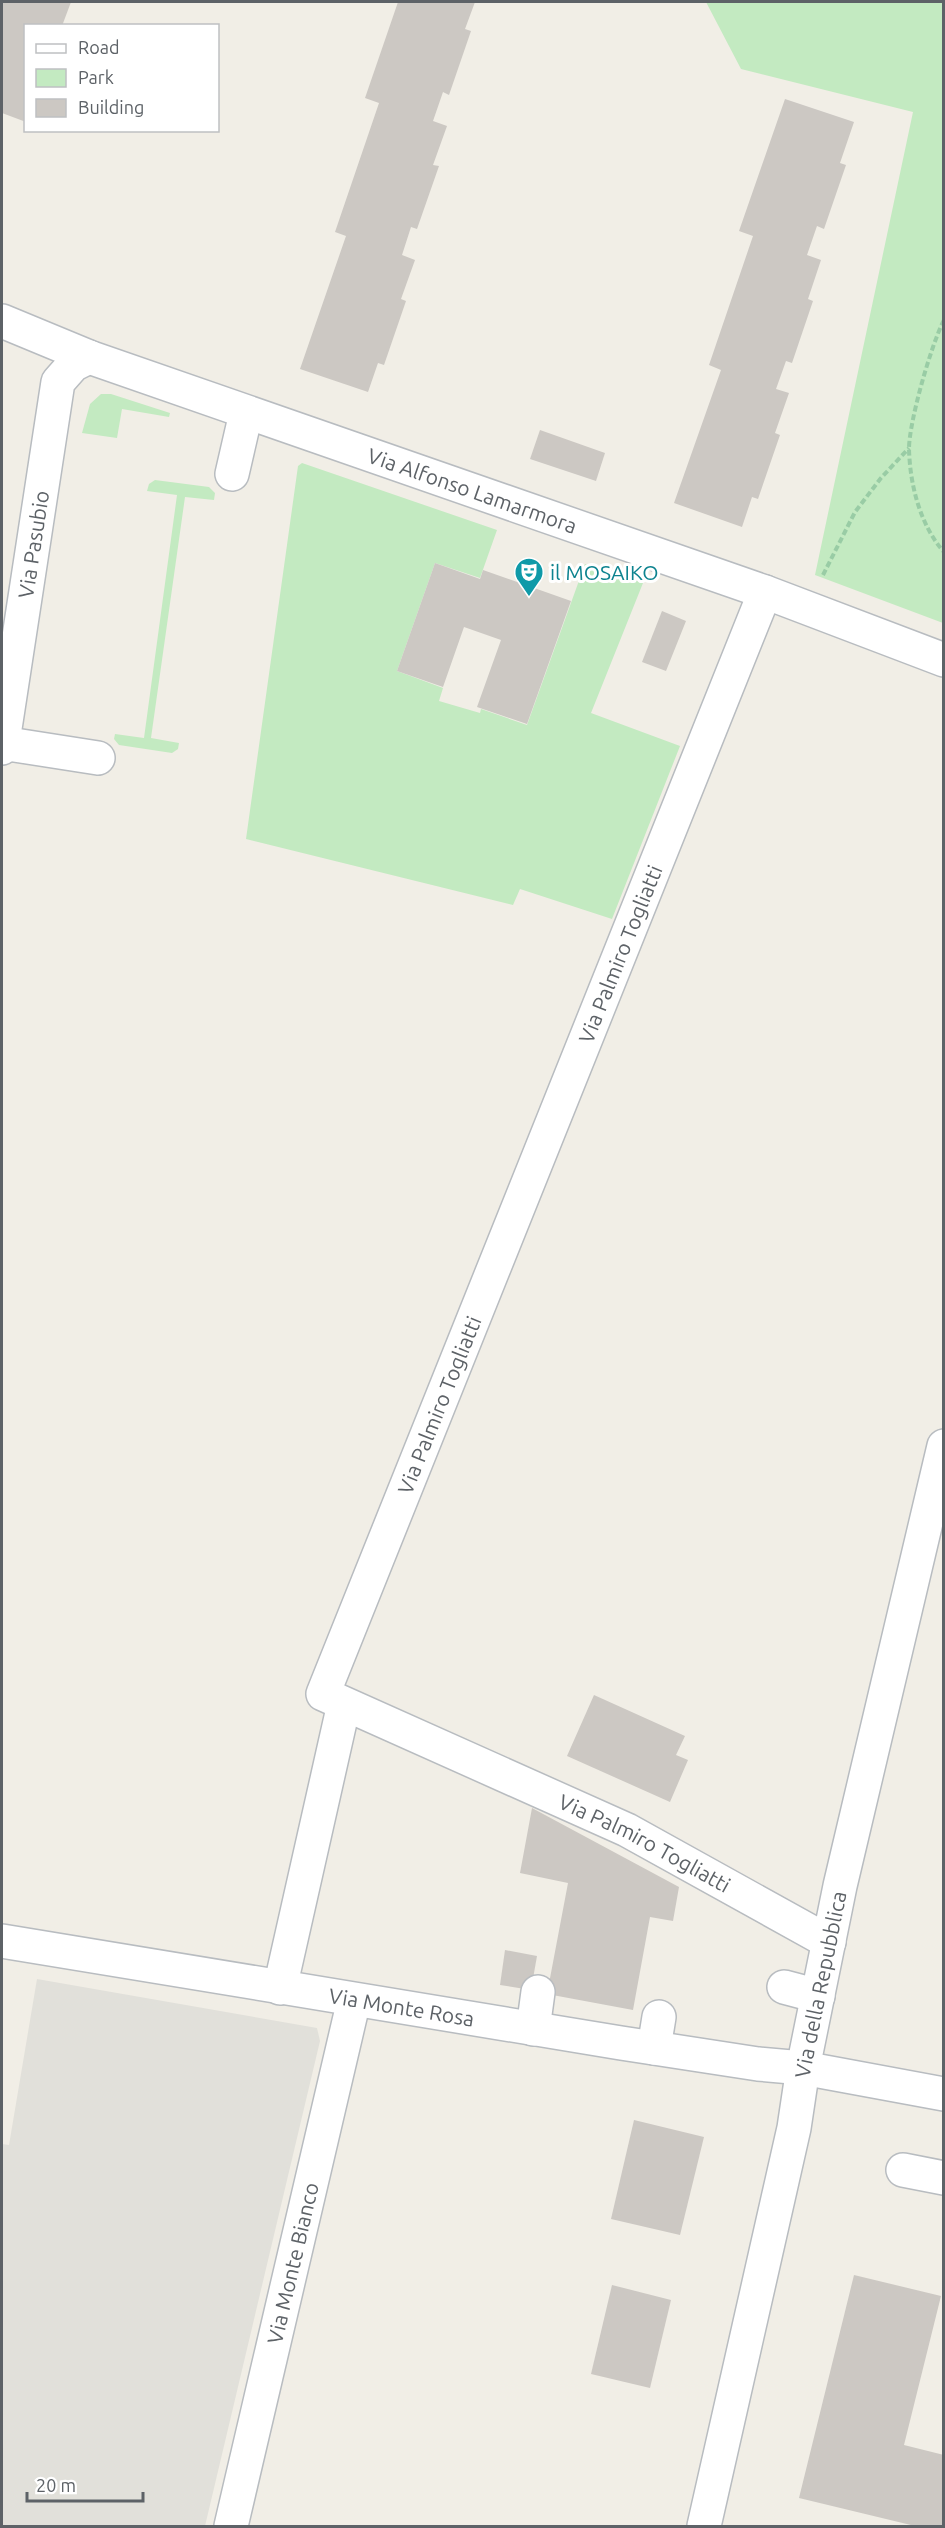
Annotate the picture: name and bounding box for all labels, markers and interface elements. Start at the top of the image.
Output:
legend [24,24,219,132]
text: Road [78,37,120,57]
text: Park [78,67,114,87]
text: Building [78,97,144,117]
street label: Via Alfonso Lamarmora [365,443,580,538]
street label: Via Pasubio [13,489,53,600]
theatre icon: il MOSAIKO [513,556,545,598]
place label: il MOSAIKO [550,560,659,584]
street label: Via Palmiro Togliatti [573,862,667,1046]
street label: Via Palmiro Togliatti [392,1313,486,1497]
street label: Via Palmiro Togliatti [555,1789,735,1897]
street label: Via della Repubblica [790,1889,851,2079]
street label: Via Monte Rosa [327,1983,476,2031]
street label: Via Monte Bianco [262,2180,323,2346]
scale bar [27,2465,142,2503]
text: 20 m [36,2475,76,2495]

